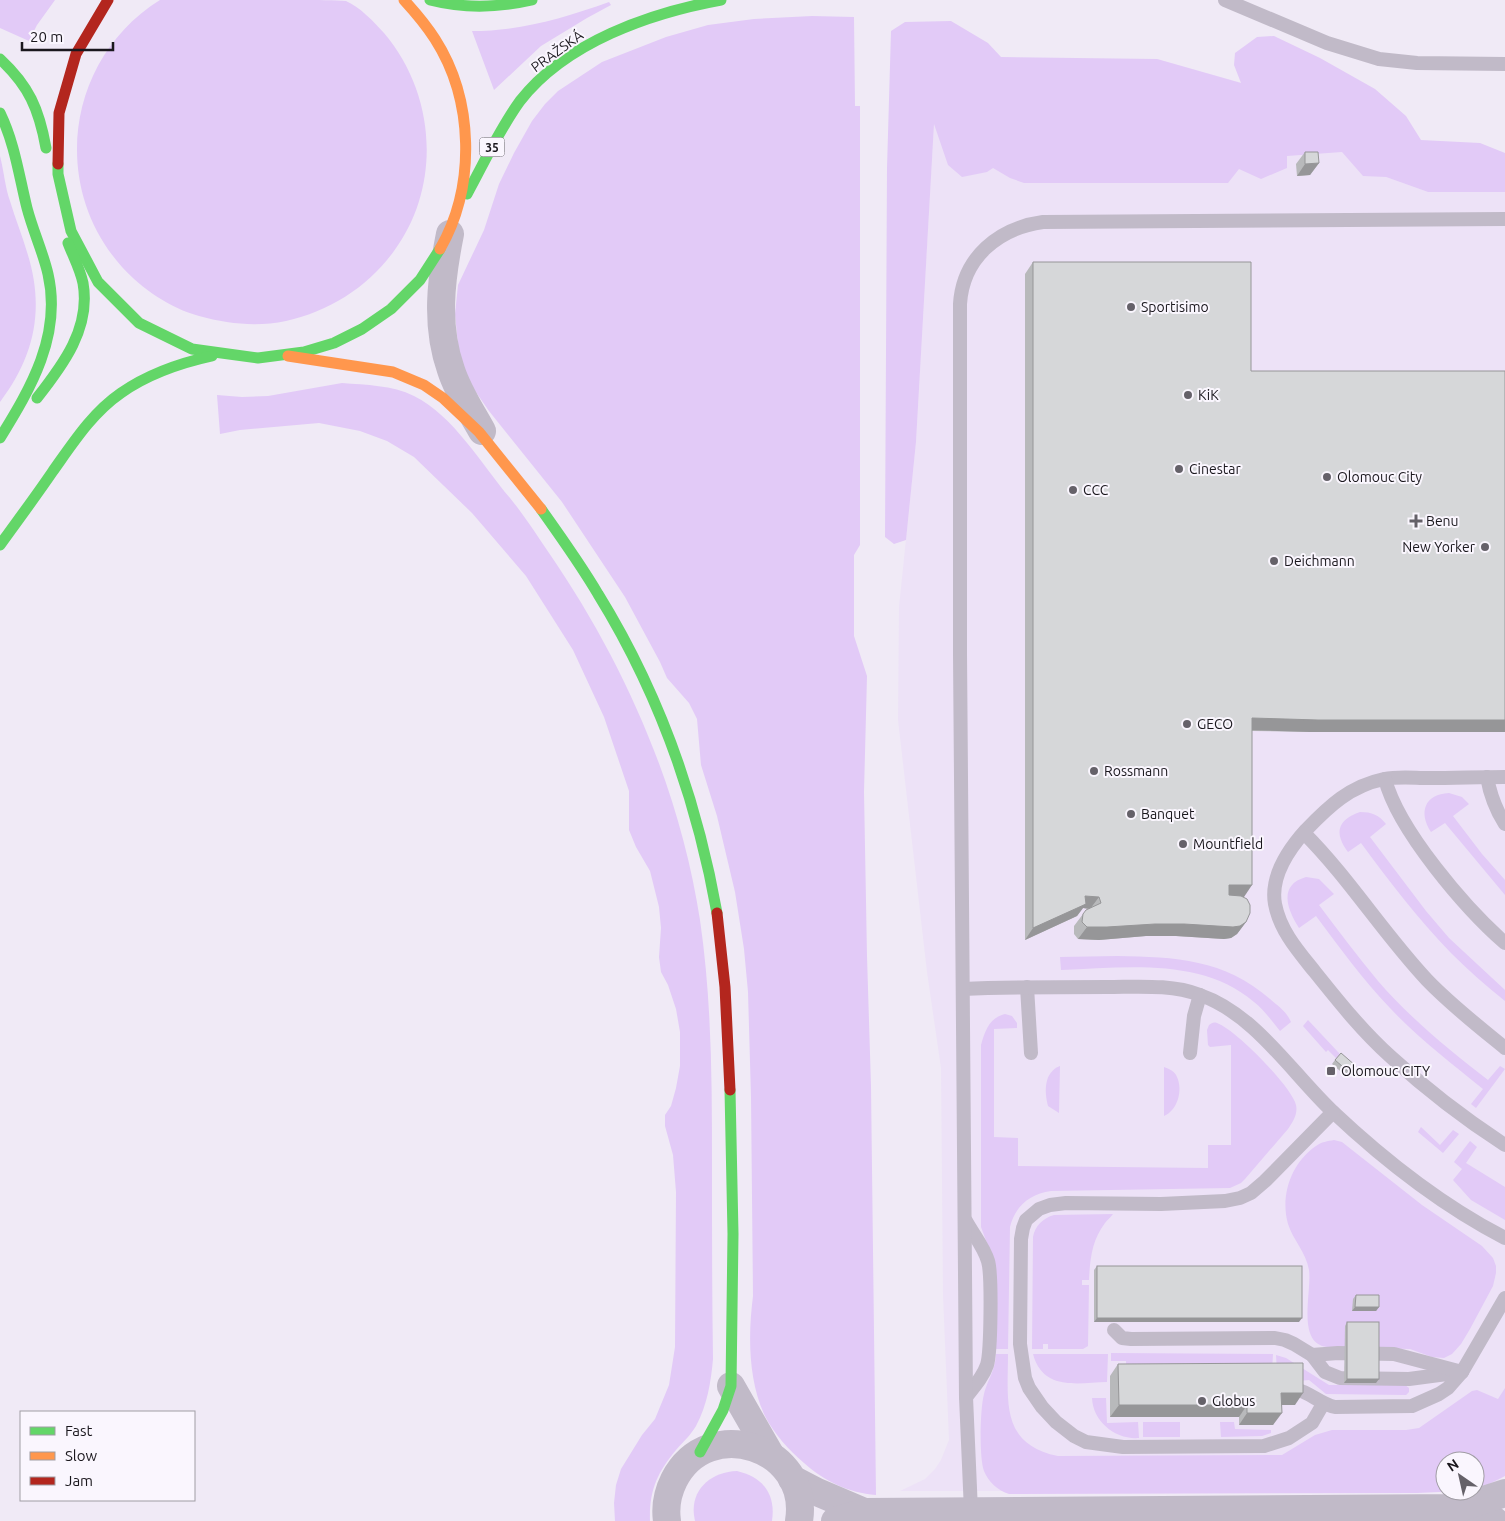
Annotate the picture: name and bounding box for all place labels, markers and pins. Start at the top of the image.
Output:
place label: Sportisimo [1141,299,1209,315]
marker: Sportisimo [1125,301,1137,313]
place label: KiK [1198,387,1219,403]
marker: KiK [1182,389,1194,401]
place label: Cinestar [1189,461,1241,477]
marker: Cinestar [1173,463,1185,475]
place label: Olomouc City [1337,469,1422,485]
marker: Olomouc City [1321,471,1333,483]
place label: CCC [1083,482,1109,498]
marker: CCC [1067,484,1079,496]
place label: Benu [1426,513,1459,529]
marker: Benu [1410,515,1422,527]
place label: New Yorker [1402,539,1476,555]
marker: New Yorker [1479,541,1491,553]
place label: Deichmann [1284,553,1355,569]
marker: Deichmann [1268,555,1280,567]
place label: GECO [1197,716,1233,732]
marker: GECO [1181,718,1193,730]
place label: Rossmann [1104,763,1168,779]
marker: Rossmann [1088,765,1100,777]
place label: Banquet [1141,806,1195,822]
marker: Banquet [1125,808,1137,820]
place label: Mountfield [1193,836,1263,852]
marker: Mountfield [1177,838,1189,850]
place label: Olomouc CITY [1341,1063,1430,1079]
marker: Olomouc CITY [1325,1065,1337,1077]
place label: Globus [1212,1393,1255,1409]
marker: Globus [1196,1395,1208,1407]

